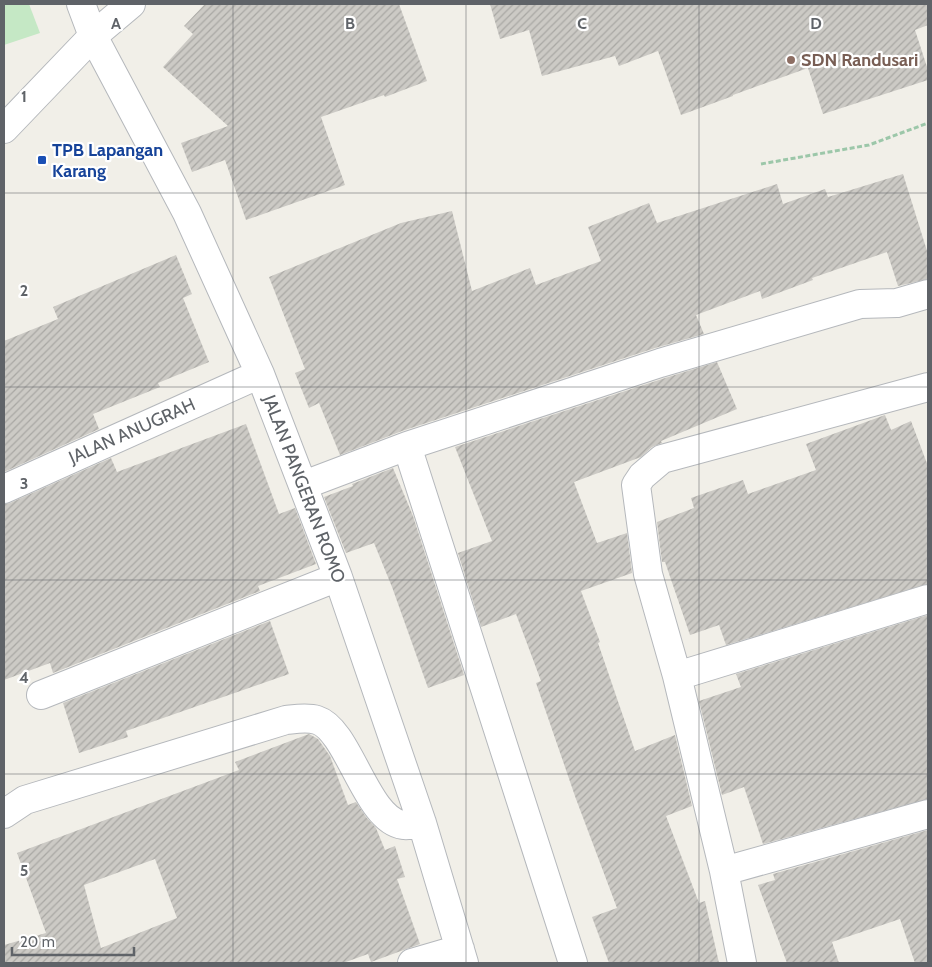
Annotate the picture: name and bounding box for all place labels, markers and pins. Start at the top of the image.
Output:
place label: SDN Randusari [801,49,918,71]
marker: SDN Randusari [785,54,797,66]
place label: TPB Lapangan Karang [52,139,163,182]
marker: TPB Lapangan Karang [36,154,48,166]

